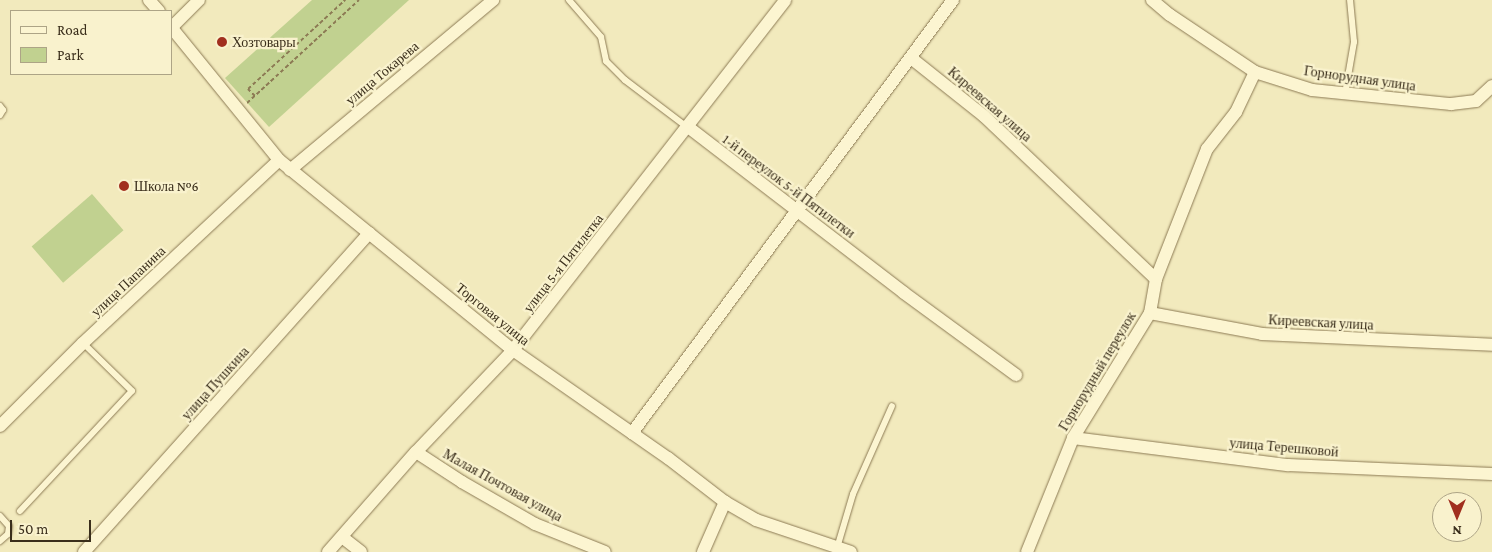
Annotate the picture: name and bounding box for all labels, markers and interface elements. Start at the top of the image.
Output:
legend [10,10,172,75]
text: Road [57,22,87,38]
place label: Хозтовары [232,34,296,50]
marker: Хозтовары [216,36,228,48]
street label: улица Токарева [342,38,422,108]
text: Park [57,47,84,63]
street label: Горнорудная улица [1303,62,1417,94]
street label: Киреевская улица [945,63,1035,145]
street label: 1-й переулок 5-й Пятилетки [719,131,859,241]
place label: Школа №6 [134,178,199,194]
marker: Школа №6 [118,180,130,192]
street label: улица 5-я Пятилетка [519,210,607,316]
street label: улица Папанина [87,242,169,320]
street label: Торговая улица [453,279,533,349]
street label: Горнорудный переулок [1055,308,1139,434]
street label: Киреевская улица [1268,311,1374,333]
street label: улица Пушкина [178,343,252,423]
street label: улица Терешковой [1229,434,1339,460]
street label: Малая Почтовая улица [440,445,566,525]
north arrow [1432,492,1482,542]
scale bar [12,510,94,542]
text: 50 m [18,521,48,537]
text: N [1452,523,1462,539]

